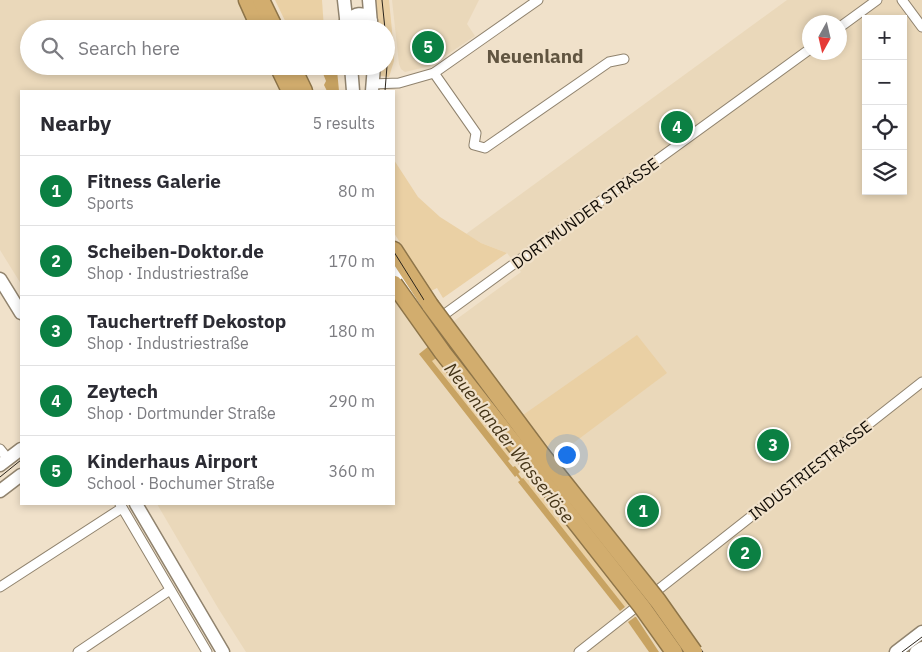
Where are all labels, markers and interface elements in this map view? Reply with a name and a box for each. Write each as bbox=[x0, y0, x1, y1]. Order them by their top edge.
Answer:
north arrow bbox=[802, 15, 847, 60]
map controls bbox=[862, 15, 907, 195]
button: + bbox=[862, 15, 907, 60]
search box bbox=[20, 20, 395, 75]
pin: 5 bbox=[412, 28, 444, 66]
icon: search bbox=[38, 34, 66, 62]
text: Search here bbox=[78, 36, 180, 60]
district label: Neuenland bbox=[486, 44, 584, 68]
button: − bbox=[862, 60, 907, 105]
button: locate bbox=[862, 105, 907, 150]
pin: 4 bbox=[661, 108, 693, 146]
text: Nearby bbox=[40, 109, 111, 137]
text: 5 results bbox=[312, 113, 375, 133]
button: layers bbox=[862, 150, 907, 195]
street label: DORTMUNDER STRASSE bbox=[508, 153, 662, 273]
text: Fitness Galerie bbox=[87, 169, 221, 193]
text: 1 bbox=[51, 181, 61, 201]
text: 80 m bbox=[338, 181, 375, 201]
text: Sports bbox=[87, 193, 134, 213]
text: Scheiben-Doktor.de bbox=[87, 239, 264, 263]
text: 2 bbox=[51, 251, 61, 271]
text: 170 m bbox=[328, 251, 375, 271]
text: Shop · Industriestraße bbox=[87, 263, 249, 283]
text: Tauchertreff Dekostop bbox=[87, 309, 286, 333]
text: 3 bbox=[51, 321, 61, 341]
text: 180 m bbox=[328, 321, 375, 341]
text: Shop · Industriestraße bbox=[87, 333, 249, 353]
water label: Neuenlander Wasserlöse bbox=[440, 358, 579, 528]
text: Zeytech bbox=[87, 379, 158, 403]
text: 4 bbox=[51, 391, 61, 411]
text: 290 m bbox=[328, 391, 375, 411]
text: Shop · Dortmunder Straße bbox=[87, 403, 276, 423]
street label: INDUSTRIESTRASSE bbox=[745, 416, 875, 524]
pin: 3 bbox=[757, 426, 789, 464]
your location bbox=[554, 442, 580, 468]
text: Kinderhaus Airport bbox=[87, 449, 258, 473]
text: 5 bbox=[51, 461, 61, 481]
text: 360 m bbox=[328, 461, 375, 481]
text: School · Bochumer Straße bbox=[87, 473, 275, 493]
pin: 1 bbox=[627, 492, 659, 530]
pin: 2 bbox=[729, 534, 761, 572]

